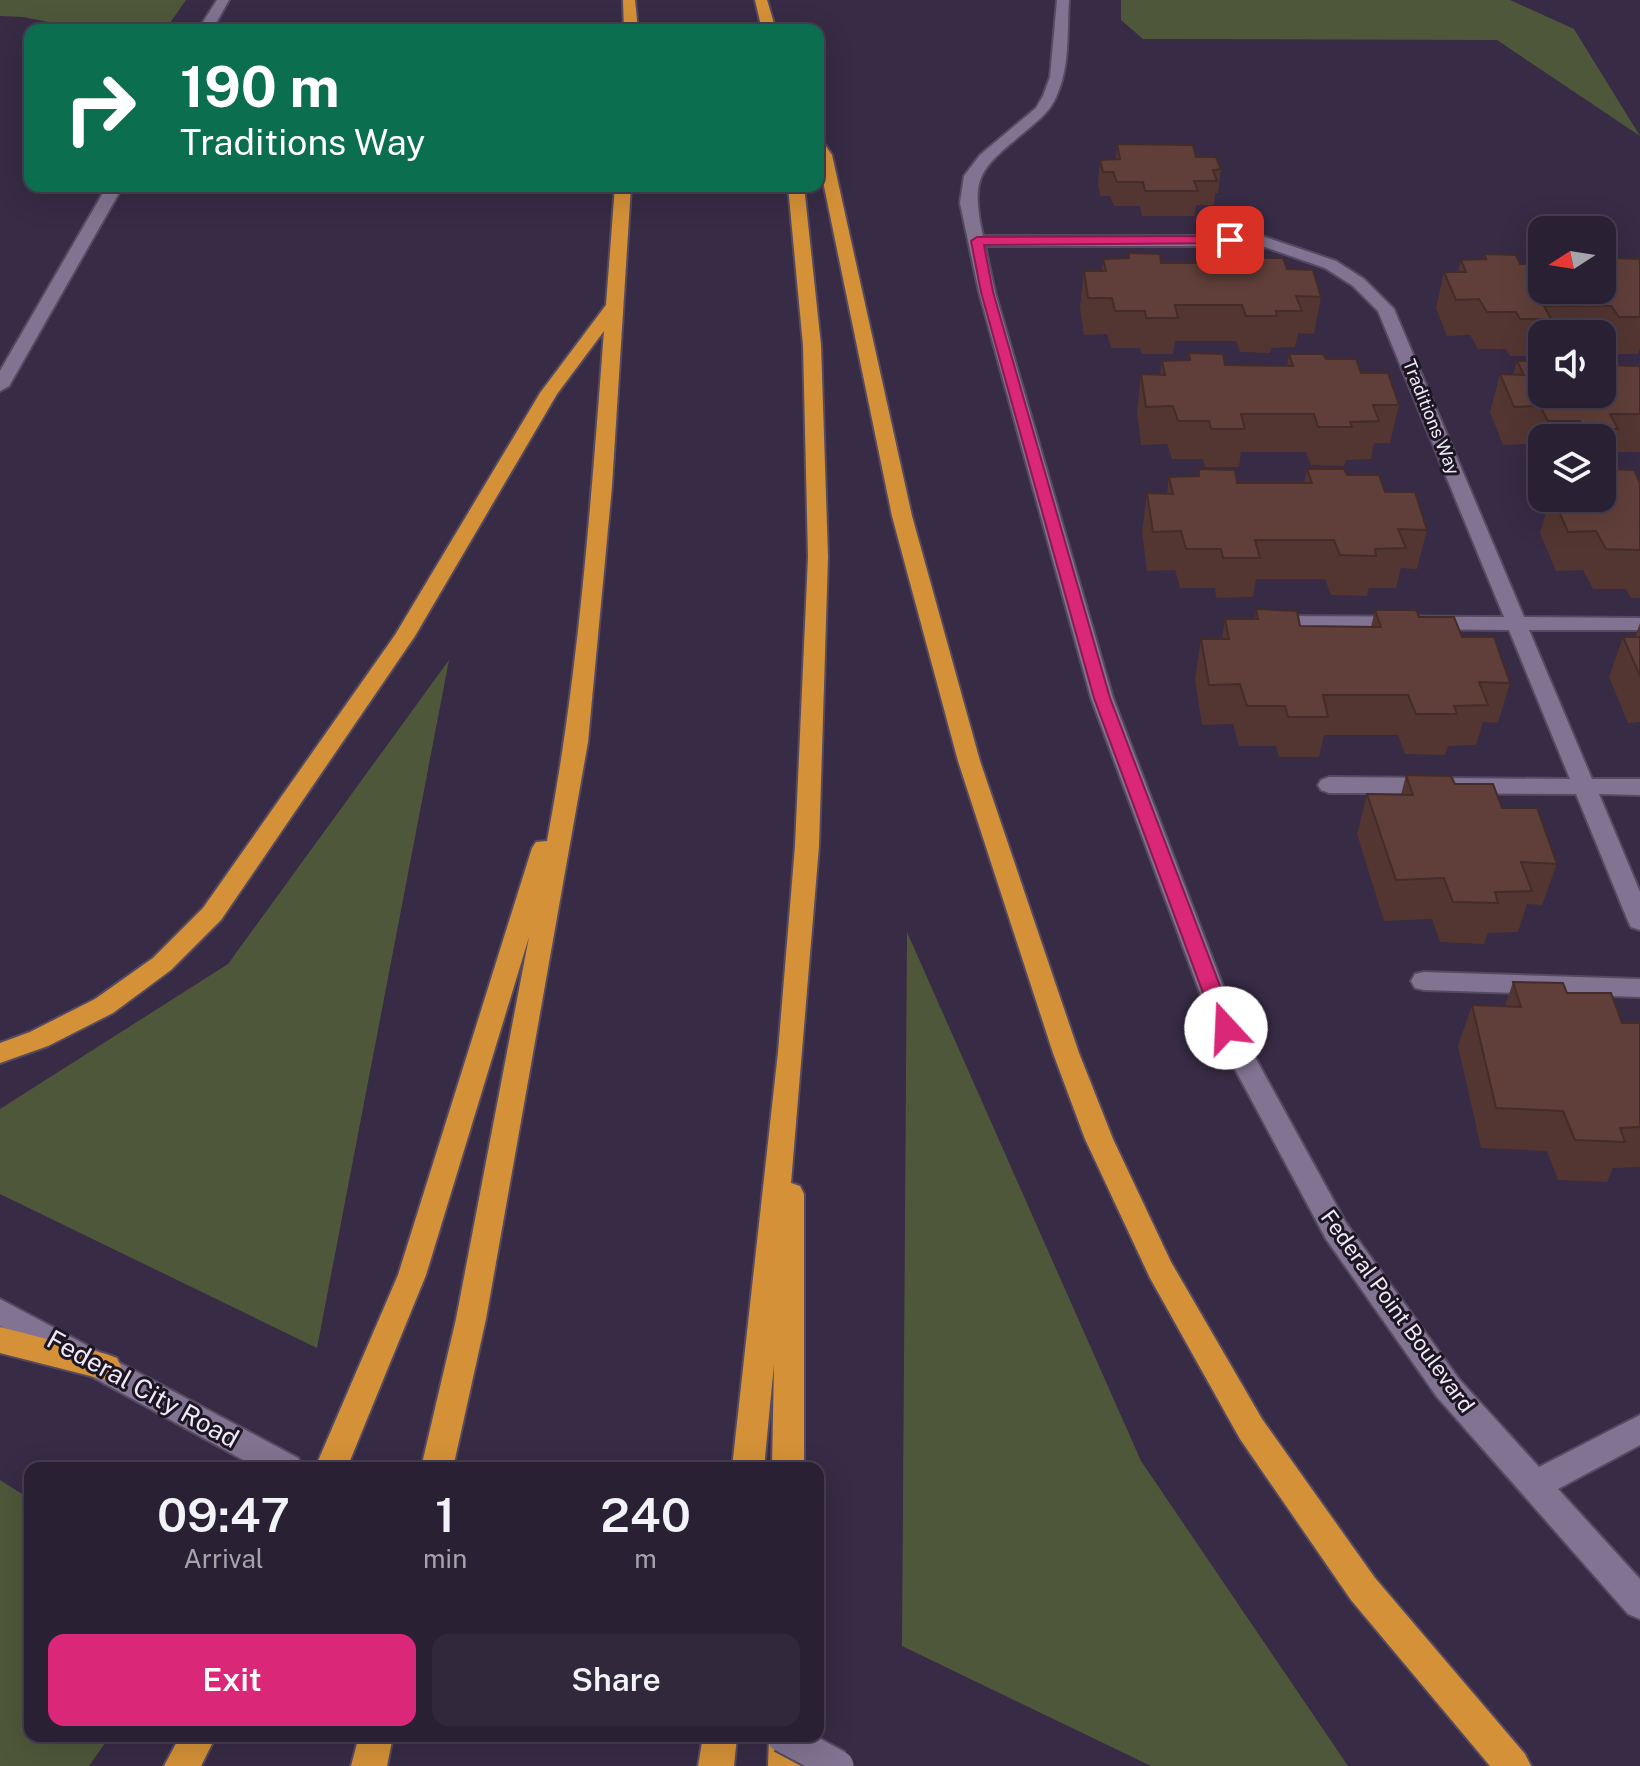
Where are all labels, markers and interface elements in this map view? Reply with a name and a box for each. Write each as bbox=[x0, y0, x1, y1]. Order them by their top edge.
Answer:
text: 190 m bbox=[180, 54, 340, 120]
icon: right bbox=[48, 56, 152, 160]
text: Traditions Way bbox=[180, 121, 425, 163]
pin bbox=[1196, 206, 1264, 274]
north arrow bbox=[1528, 216, 1616, 304]
map controls bbox=[1528, 216, 1616, 512]
icon: arrive bbox=[1208, 218, 1252, 262]
button: sound bbox=[1528, 320, 1616, 408]
street label: Traditions Way bbox=[1399, 356, 1464, 478]
button: layers bbox=[1528, 424, 1616, 512]
position arrow bbox=[1184, 986, 1268, 1070]
street label: Federal Point Boulevard bbox=[1316, 1205, 1480, 1417]
street label: Federal City Road bbox=[42, 1323, 245, 1454]
text: 09:47 bbox=[157, 1486, 290, 1543]
text: 1 bbox=[435, 1486, 455, 1543]
text: 240 bbox=[600, 1486, 691, 1543]
text: Arrival bbox=[183, 1543, 264, 1574]
text: min bbox=[423, 1543, 467, 1574]
text: m bbox=[634, 1543, 657, 1574]
button: Exit bbox=[48, 1634, 416, 1726]
button: Share bbox=[432, 1634, 800, 1726]

